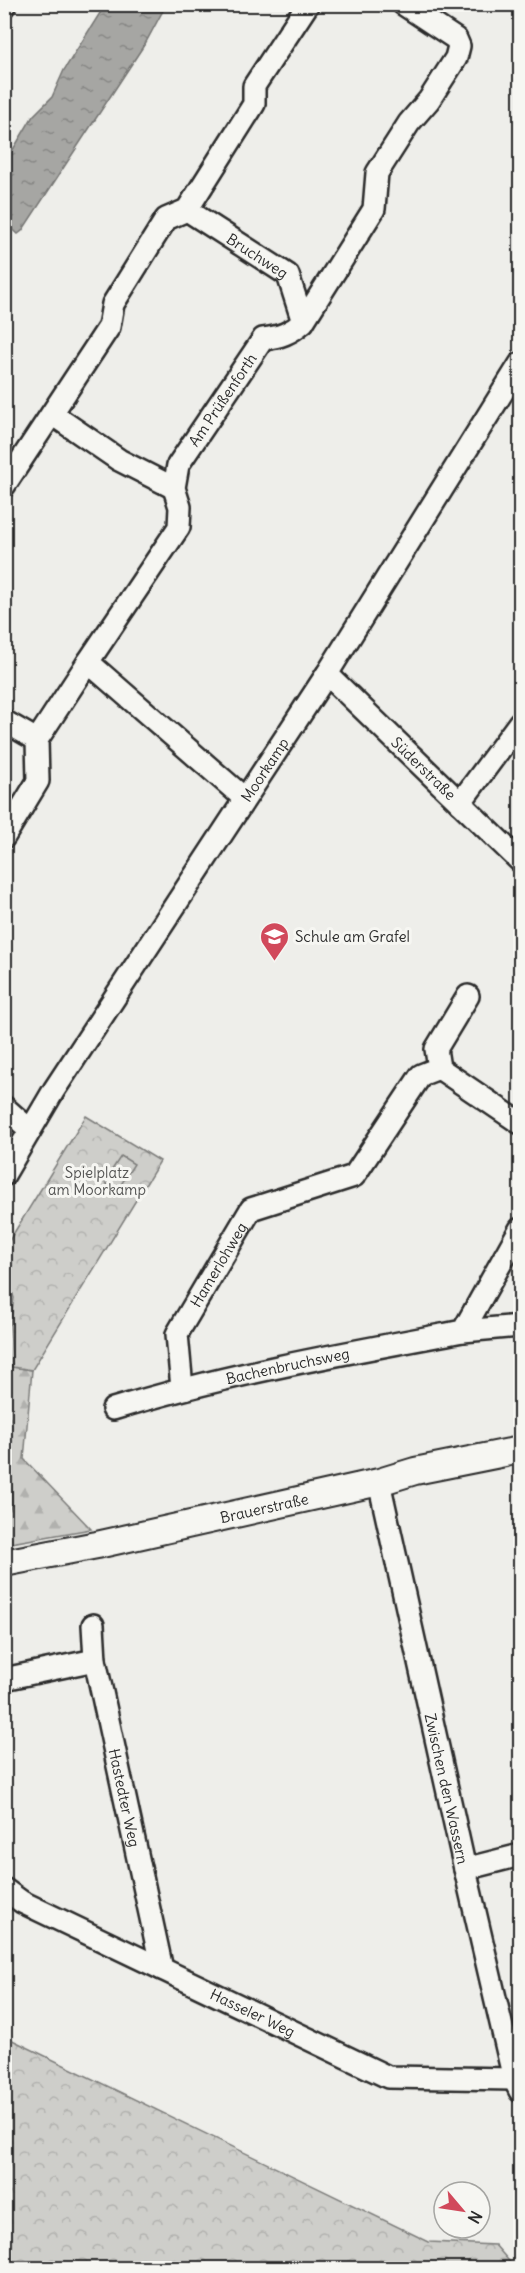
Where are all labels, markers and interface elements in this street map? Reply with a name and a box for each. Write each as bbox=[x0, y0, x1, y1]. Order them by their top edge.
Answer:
street label: Bruchweg bbox=[223, 229, 292, 282]
street label: Am Prüßenforth bbox=[184, 349, 260, 450]
street label: Süderstraße bbox=[388, 732, 460, 804]
street label: Moorkamp bbox=[236, 734, 292, 805]
school or university icon: Schule am Grafel bbox=[258, 920, 290, 962]
place label: Schule am Grafel bbox=[295, 927, 410, 946]
park label: Spielplatz am Moorkamp bbox=[48, 1163, 146, 1199]
street label: Hamerlohweg bbox=[186, 1219, 251, 1310]
street label: Bachenbruchsweg bbox=[224, 1343, 351, 1388]
street label: Brauerstraße bbox=[218, 1489, 310, 1527]
street label: Zwischen den Wassern bbox=[421, 1711, 473, 1866]
street label: Hastedter Weg bbox=[105, 1747, 145, 1849]
street label: Hasseler Weg bbox=[207, 1984, 298, 2041]
north arrow bbox=[432, 2180, 492, 2240]
text: N bbox=[464, 2208, 487, 2227]

